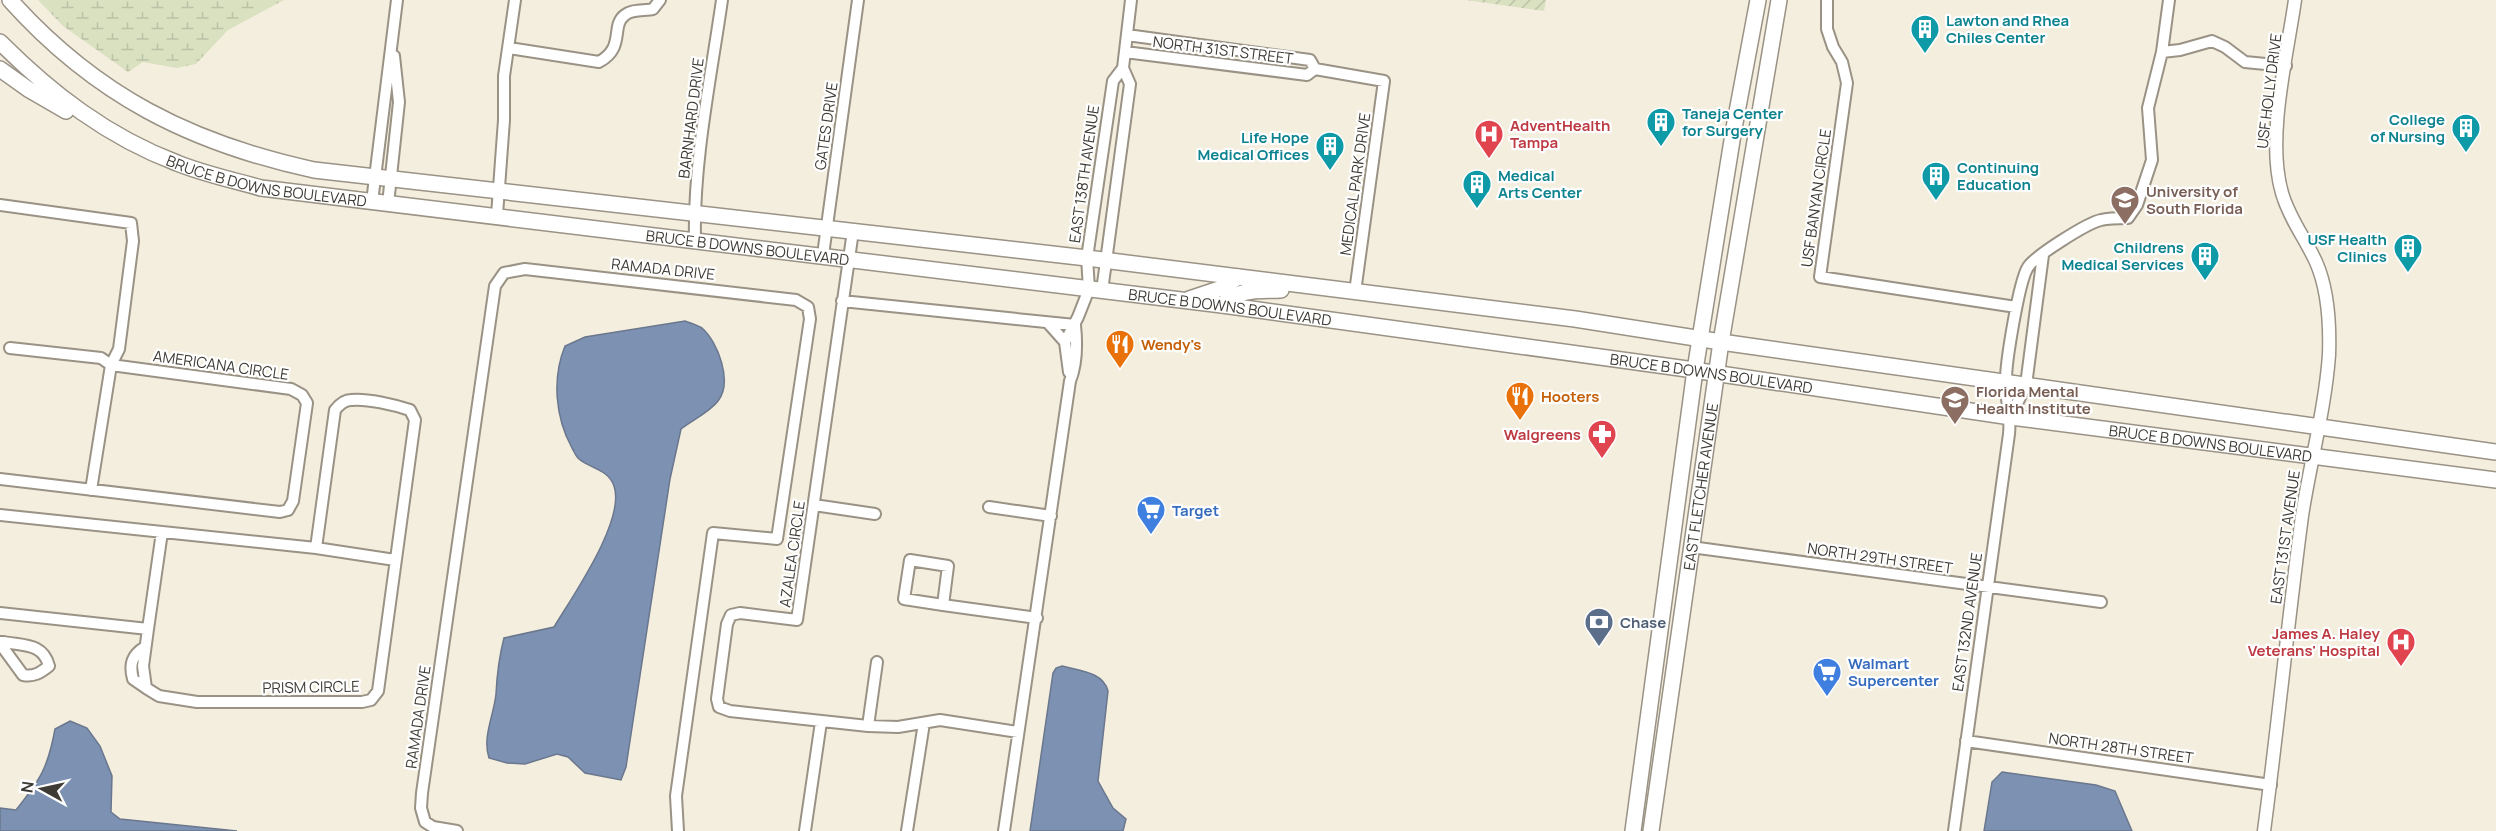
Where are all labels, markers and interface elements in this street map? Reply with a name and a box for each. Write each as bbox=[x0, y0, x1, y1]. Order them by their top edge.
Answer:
place label: Lawton and Rhea Chiles Center bbox=[1946, 10, 2069, 48]
building icon: Lawton and Rhea Chiles Center bbox=[1909, 13, 1941, 55]
street label: NORTH 31ST STREET bbox=[1152, 31, 1294, 69]
street label: USF HOLLY DRIVE bbox=[2251, 32, 2287, 150]
street label: BARNHARD DRIVE bbox=[673, 56, 709, 180]
street label: GATES DRIVE bbox=[809, 81, 843, 171]
place label: Taneja Center for Surgery bbox=[1682, 103, 1783, 141]
street label: EAST 138TH AVENUE bbox=[1064, 104, 1104, 244]
building icon: Taneja Center for Surgery bbox=[1645, 106, 1677, 148]
place label: College of Nursing bbox=[2370, 109, 2445, 147]
street label: MEDICAL PARK DRIVE bbox=[1335, 111, 1375, 257]
building icon: College of Nursing bbox=[2450, 112, 2482, 154]
place label: AdventHealth Tampa bbox=[1510, 115, 1610, 153]
hospital icon: AdventHealth Tampa bbox=[1473, 118, 1505, 160]
place label: Life Hope Medical Offices bbox=[1197, 127, 1309, 165]
street label: USF BANYAN CIRCLE bbox=[1796, 128, 1836, 268]
building icon: Life Hope Medical Offices bbox=[1314, 130, 1346, 172]
street label: BRUCE B DOWNS BOULEVARD bbox=[163, 149, 368, 211]
place label: Continuing Education bbox=[1957, 157, 2039, 195]
building icon: Continuing Education bbox=[1920, 160, 1952, 202]
place label: Medical Arts Center bbox=[1498, 165, 1582, 203]
building icon: Medical Arts Center bbox=[1461, 168, 1493, 210]
place label: University of South Florida bbox=[2146, 181, 2243, 219]
school or university icon: University of South Florida bbox=[2109, 184, 2141, 226]
street label: BRUCE B DOWNS BOULEVARD bbox=[645, 224, 851, 270]
place label: USF Health Clinics bbox=[2308, 229, 2387, 267]
building icon: USF Health Clinics bbox=[2392, 232, 2424, 274]
place label: Childrens Medical Services bbox=[2061, 237, 2184, 275]
building icon: Childrens Medical Services bbox=[2189, 240, 2221, 282]
street label: RAMADA DRIVE bbox=[610, 253, 716, 285]
street label: BRUCE B DOWNS BOULEVARD bbox=[1127, 283, 1333, 330]
restaurant icon: Wendy's bbox=[1104, 328, 1136, 370]
place label: Wendy's bbox=[1141, 334, 1201, 355]
street label: AMERICANA CIRCLE bbox=[152, 345, 290, 385]
street label: BRUCE B DOWNS BOULEVARD bbox=[1609, 348, 1814, 398]
restaurant icon: Hooters bbox=[1504, 380, 1536, 422]
place label: Florida Mental Health Institute bbox=[1976, 381, 2091, 419]
school or university icon: Florida Mental Health Institute bbox=[1939, 384, 1971, 426]
place label: Hooters bbox=[1541, 386, 1599, 407]
street label: EAST FLETCHER AVENUE bbox=[1678, 401, 1723, 572]
pharmacy icon: Walgreens bbox=[1586, 418, 1618, 460]
street label: BRUCE B DOWNS BOULEVARD bbox=[2108, 419, 2313, 467]
place label: Walgreens bbox=[1504, 424, 1581, 445]
street label: EAST 131ST AVENUE bbox=[2265, 469, 2305, 605]
supermarket icon: Target bbox=[1135, 494, 1167, 536]
street label: AZALEA CIRCLE bbox=[774, 499, 810, 609]
place label: Target bbox=[1172, 500, 1219, 521]
street label: NORTH 29TH STREET bbox=[1806, 537, 1954, 579]
street label: EAST 132ND AVENUE bbox=[1947, 551, 1987, 693]
bank icon: Chase bbox=[1583, 606, 1615, 648]
place label: Chase bbox=[1620, 612, 1666, 633]
place label: James A. Haley Veterans' Hospital bbox=[2248, 623, 2381, 661]
hospital icon: James A. Haley Veterans' Hospital bbox=[2385, 626, 2417, 668]
place label: Walmart Supercenter bbox=[1848, 653, 1939, 691]
supermarket icon: Walmart Supercenter bbox=[1811, 656, 1843, 698]
street label: RAMADA DRIVE bbox=[400, 664, 436, 770]
street label: PRISM CIRCLE bbox=[262, 676, 360, 698]
street label: NORTH 28TH STREET bbox=[2047, 727, 2195, 769]
north arrow bbox=[12, 759, 72, 819]
text: N bbox=[15, 780, 39, 794]

